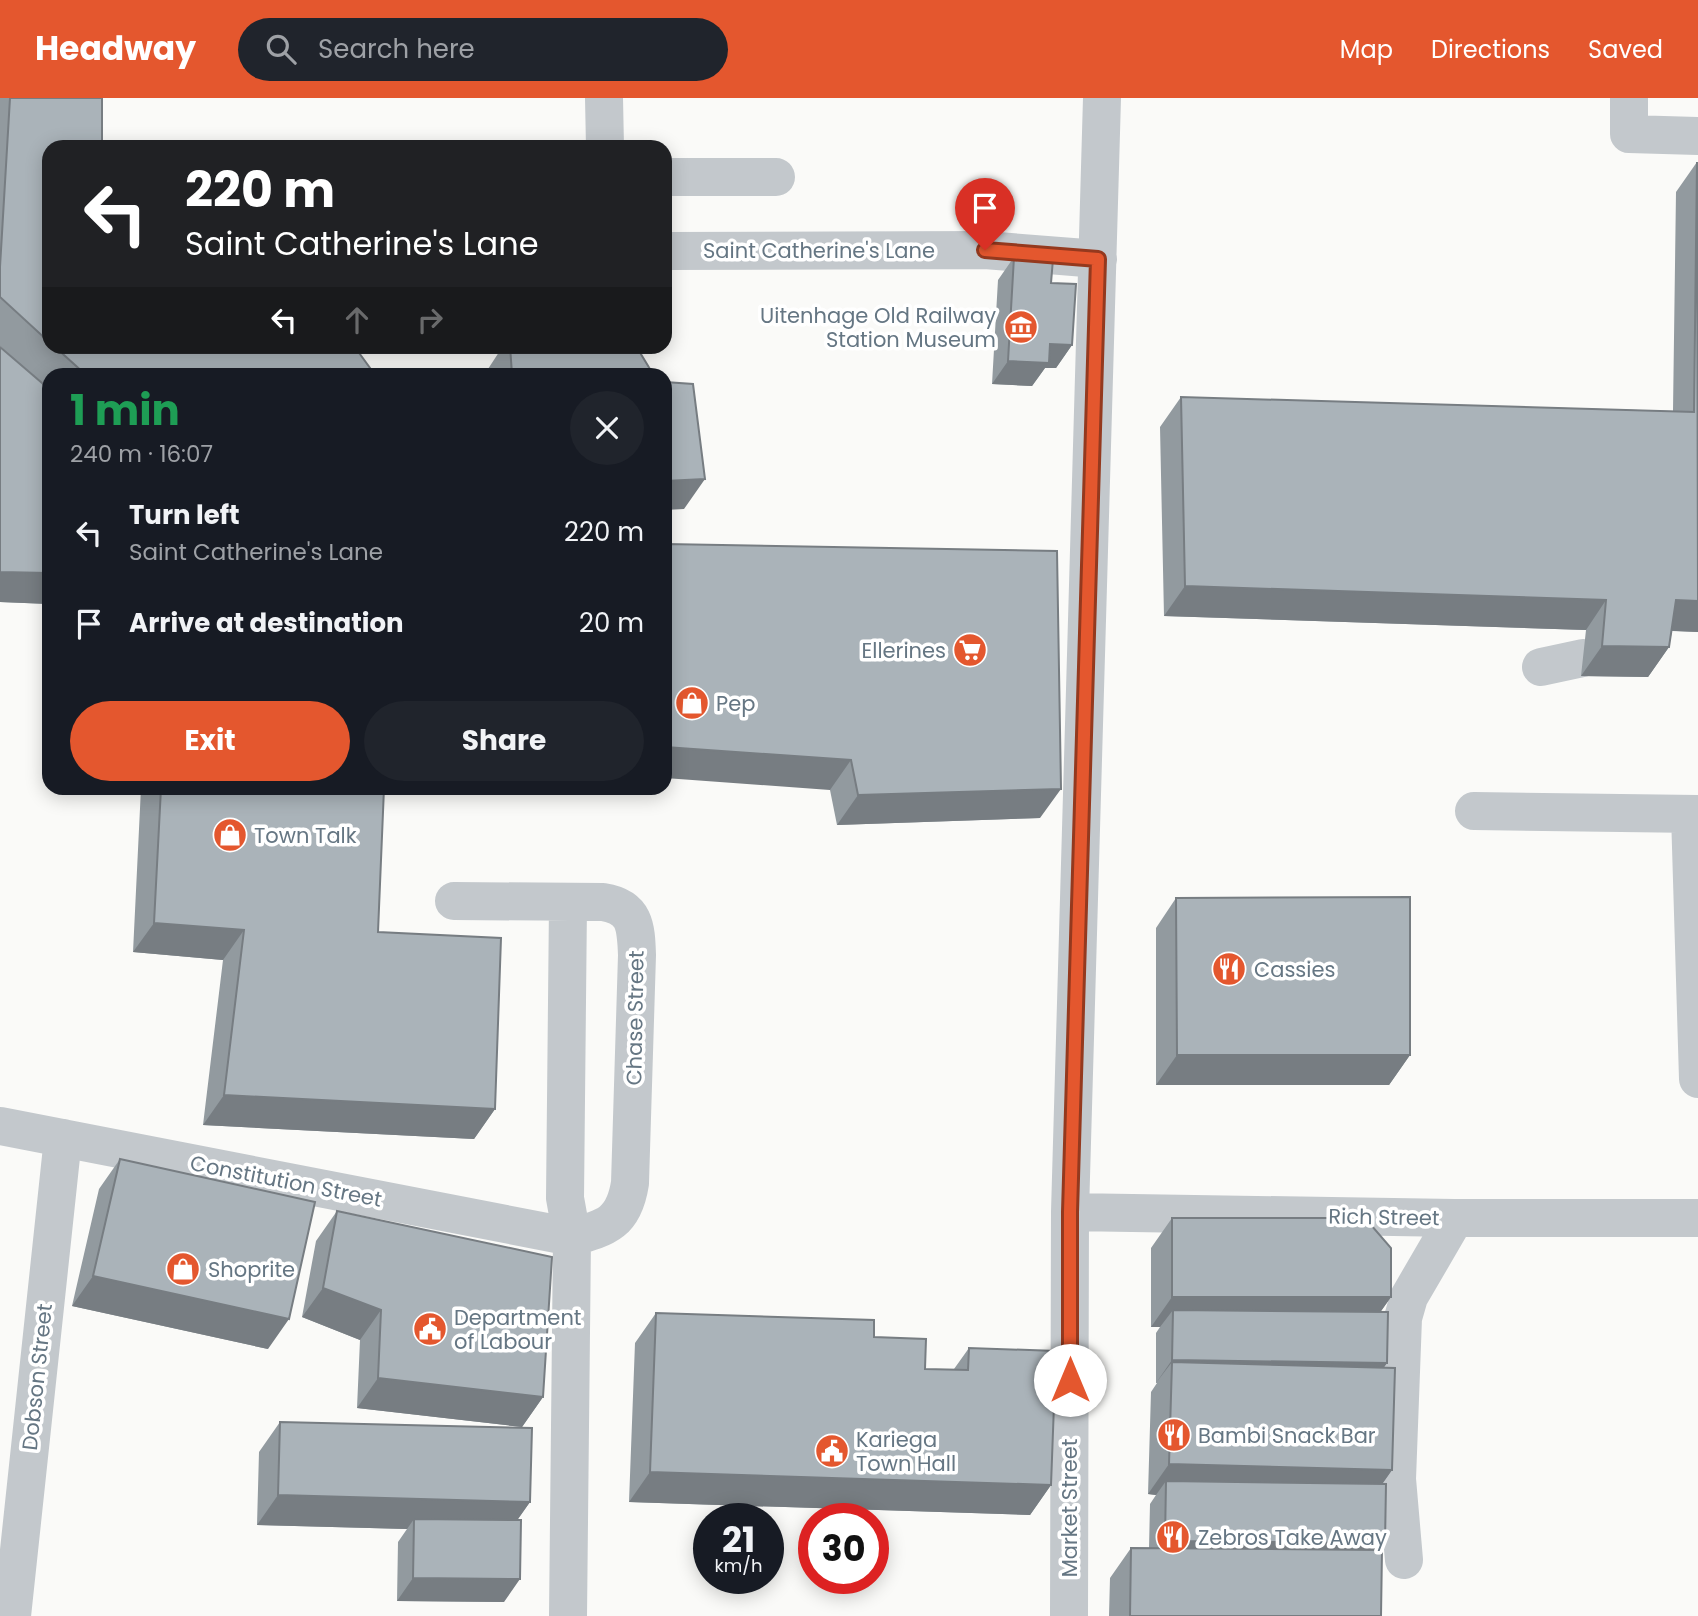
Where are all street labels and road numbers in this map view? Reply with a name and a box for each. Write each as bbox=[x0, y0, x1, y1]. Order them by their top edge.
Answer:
street label: Saint Catherine's Lane bbox=[703, 236, 935, 265]
street label: Chase Street bbox=[619, 950, 651, 1086]
street label: Constitution Street bbox=[188, 1148, 384, 1214]
street label: Rich Street bbox=[1328, 1202, 1440, 1232]
street label: Dobson Street bbox=[15, 1302, 59, 1452]
street label: Market Street bbox=[1055, 1439, 1084, 1577]

